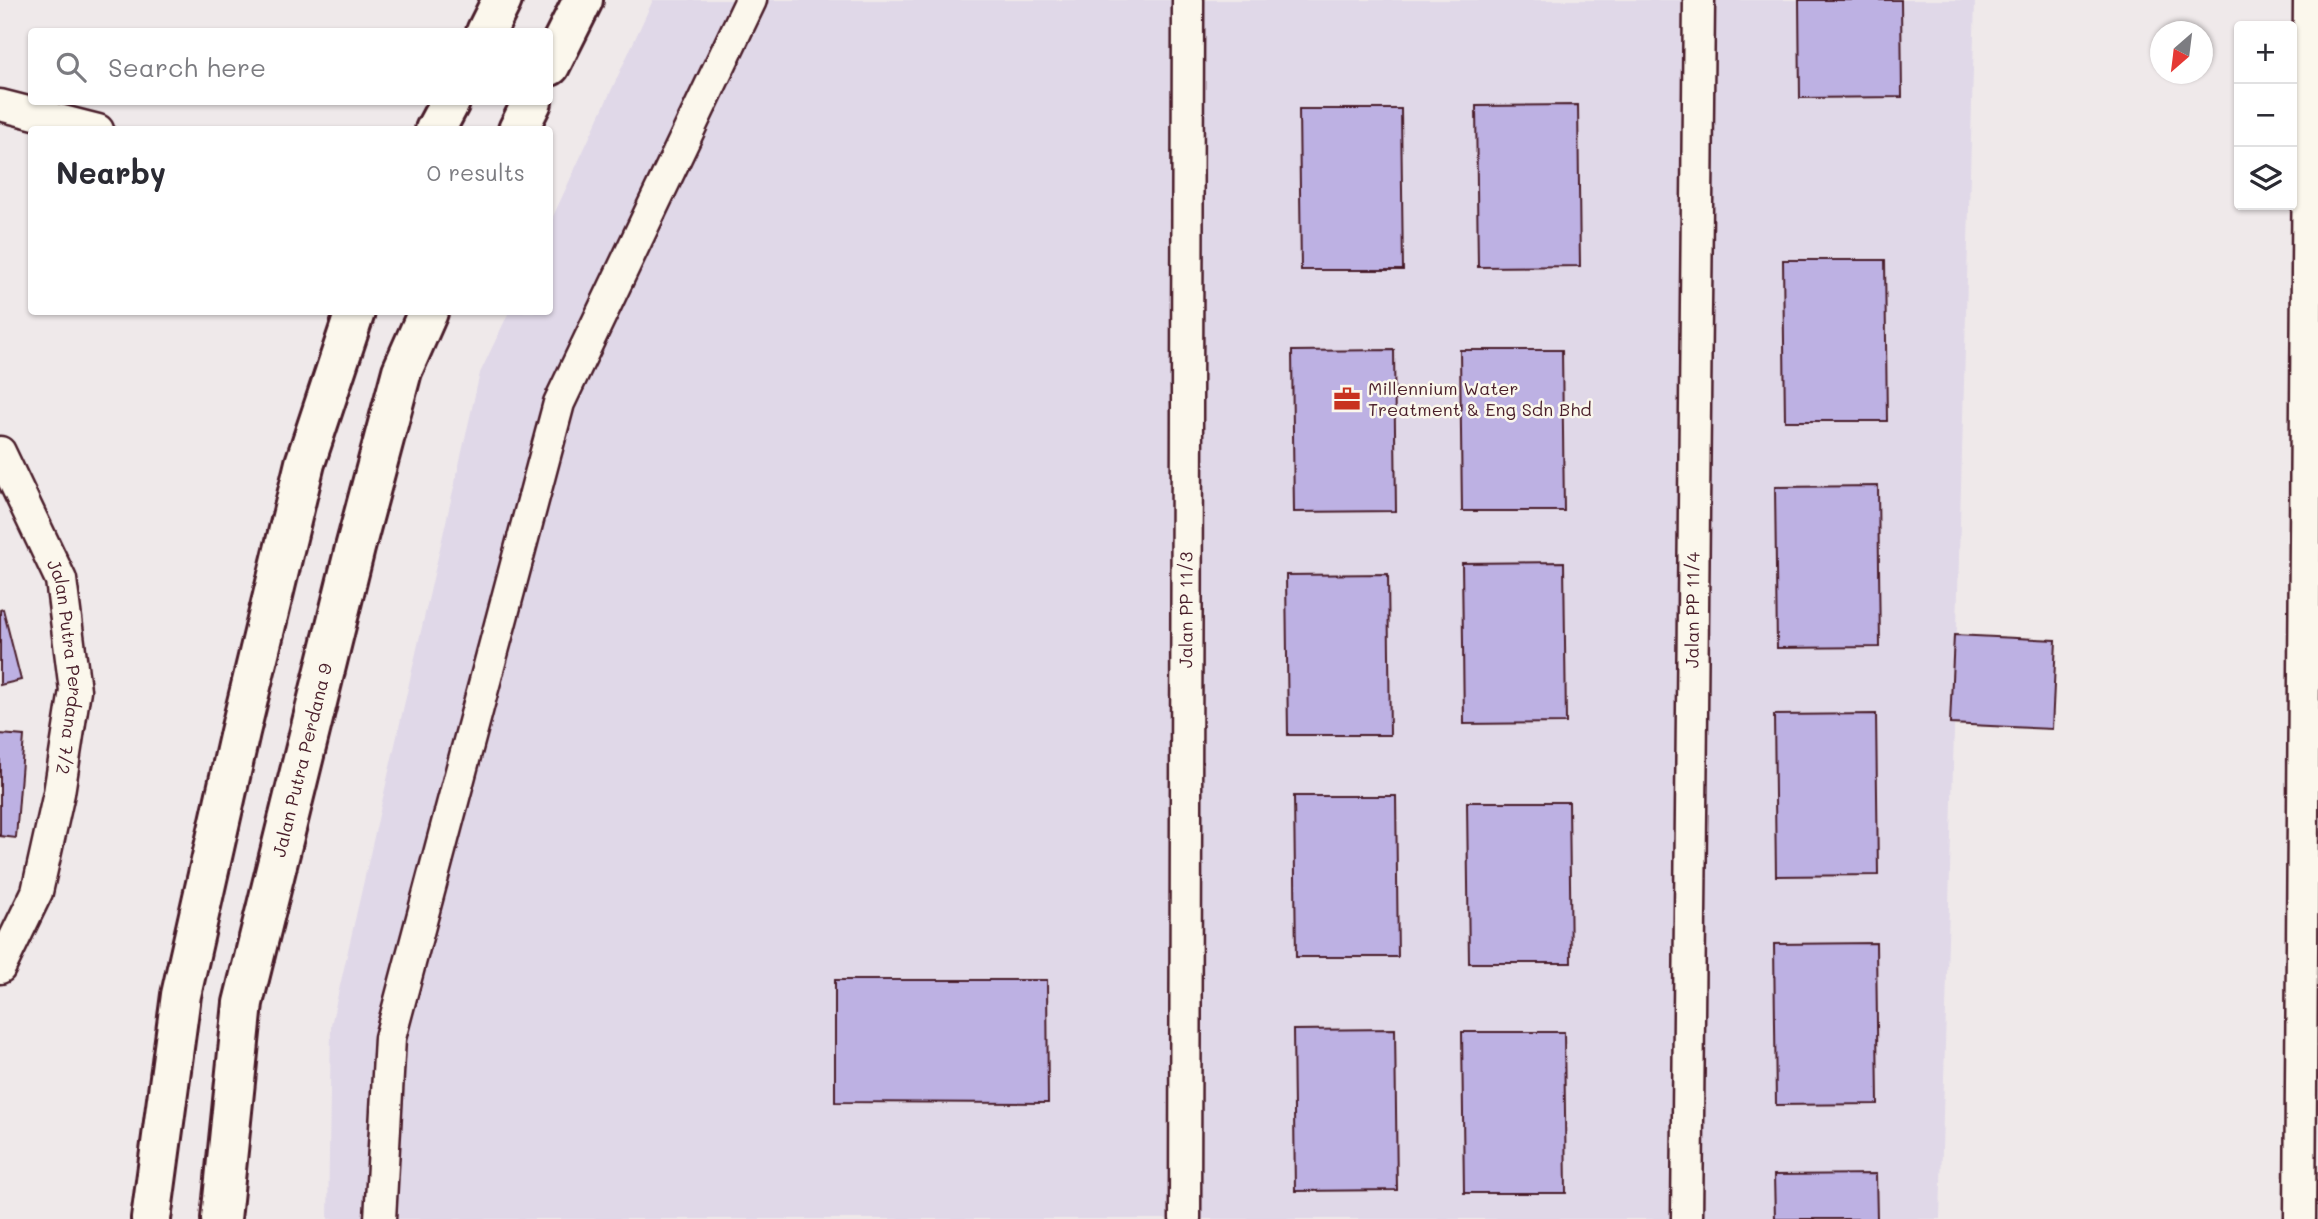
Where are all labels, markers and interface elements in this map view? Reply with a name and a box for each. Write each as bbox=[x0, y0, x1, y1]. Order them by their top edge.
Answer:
north arrow bbox=[2150, 21, 2213, 84]
map controls bbox=[2234, 21, 2297, 210]
button: + bbox=[2234, 21, 2297, 84]
search box bbox=[28, 28, 553, 105]
icon: search bbox=[52, 48, 90, 86]
text: Search here bbox=[108, 50, 266, 84]
button: − bbox=[2234, 84, 2297, 147]
button: layers bbox=[2234, 147, 2297, 210]
text: Nearby bbox=[56, 152, 166, 192]
text: 0 results bbox=[427, 157, 525, 187]
place label: Millennium Water Treatment & Eng Sdn Bhd bbox=[1368, 376, 1592, 421]
office icon: Millennium Water Treatment & Eng Sdn Bhd bbox=[1332, 384, 1362, 414]
street label: Jalan PP 11/4 bbox=[1679, 551, 1705, 668]
street label: Jalan PP 11/3 bbox=[1173, 552, 1198, 668]
street label: Jalan Putra Perdana 7/2 bbox=[42, 555, 88, 776]
street label: Jalan Putra Perdana 9 bbox=[266, 660, 337, 860]

